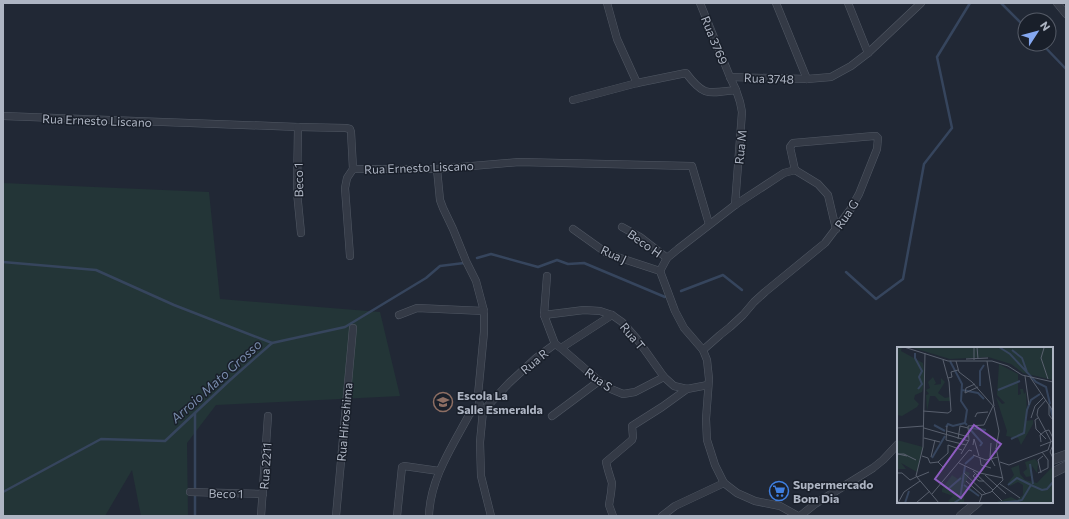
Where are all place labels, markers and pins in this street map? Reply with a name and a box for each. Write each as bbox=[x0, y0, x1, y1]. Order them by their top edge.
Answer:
place label: Escola La Salle Esmeralda bbox=[457, 388, 543, 416]
school or university icon: Escola La Salle Esmeralda bbox=[432, 391, 454, 413]
place label: Supermercado Bom Dia bbox=[793, 477, 873, 505]
supermarket icon: Supermercado Bom Dia bbox=[768, 480, 790, 502]

